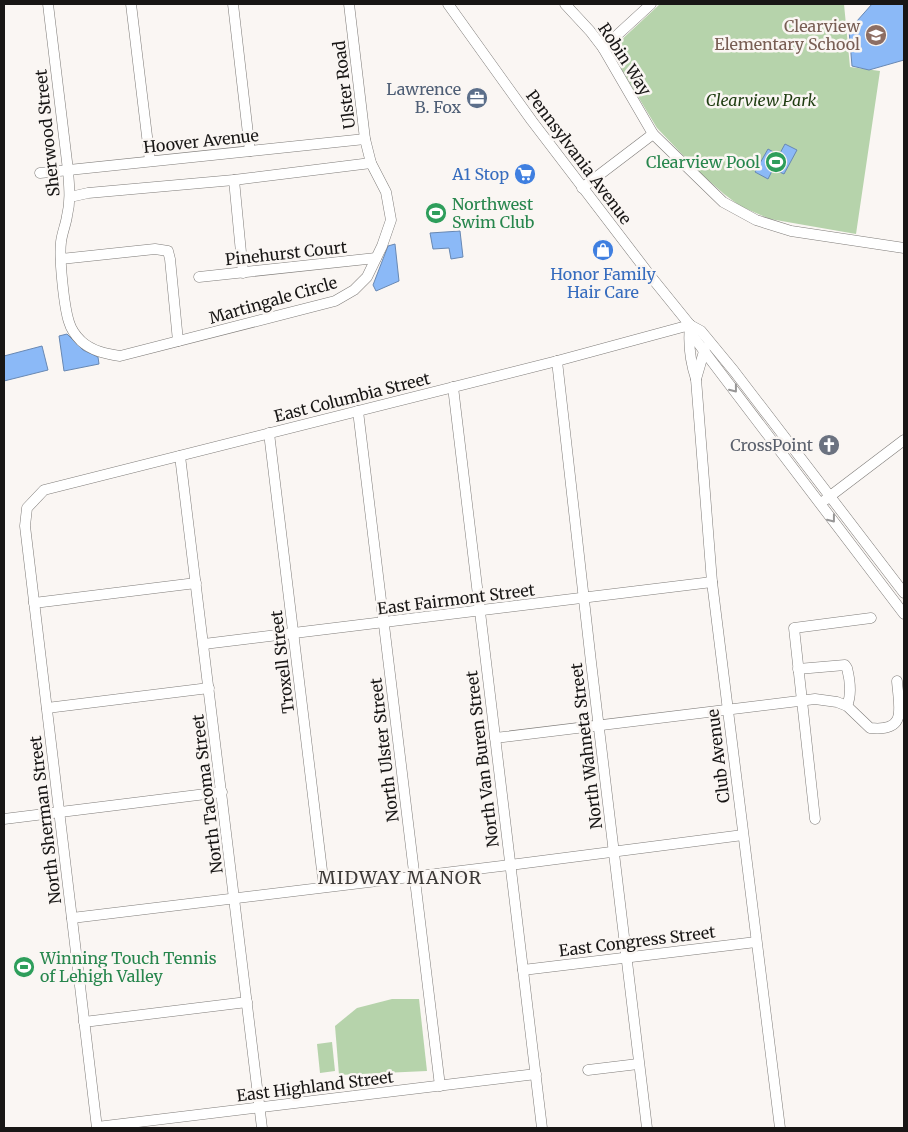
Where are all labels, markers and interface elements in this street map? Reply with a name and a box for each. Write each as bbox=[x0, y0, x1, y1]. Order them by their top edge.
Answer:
place label: Clearview Elementary School bbox=[714, 16, 860, 54]
street label: Robin Way bbox=[594, 19, 656, 100]
school or university icon: Clearview Elementary School bbox=[864, 23, 888, 47]
street label: Ulster Road bbox=[329, 39, 359, 130]
street label: Sherwood Street bbox=[30, 68, 64, 198]
place label: Lawrence B. Fox bbox=[386, 79, 461, 117]
office icon: Lawrence B. Fox bbox=[465, 86, 489, 110]
street label: Pennsylvania Avenue bbox=[522, 86, 636, 228]
park label: Clearview Park bbox=[706, 90, 816, 110]
street label: Hoover Avenue bbox=[142, 125, 260, 157]
sports icon: Clearview Pool bbox=[764, 150, 788, 174]
place label: Clearview Pool bbox=[646, 152, 760, 172]
supermarket icon: A1 Stop bbox=[513, 162, 537, 186]
place label: A1 Stop bbox=[451, 164, 509, 184]
place label: Northwest Swim Club bbox=[452, 194, 535, 232]
sports icon: Northwest Swim Club bbox=[424, 201, 448, 225]
street label: Pinehurst Court bbox=[224, 237, 349, 269]
shop icon: Honor Family Hair Care bbox=[591, 238, 615, 262]
place label: Honor Family Hair Care bbox=[550, 264, 656, 302]
street label: Martingale Circle bbox=[207, 272, 339, 328]
street label: East Columbia Street bbox=[272, 368, 433, 426]
one-way arrow bbox=[729, 383, 737, 392]
church icon: CrossPoint bbox=[817, 433, 841, 457]
place label: CrossPoint bbox=[730, 435, 814, 455]
one-way arrow bbox=[826, 513, 834, 522]
street label: East Fairmont Street bbox=[376, 579, 537, 619]
street label: Troxell Street bbox=[266, 608, 298, 715]
street label: North Wahneta Street bbox=[566, 661, 606, 830]
street label: North Van Buren Street bbox=[461, 669, 503, 849]
street label: North Ulster Street bbox=[365, 676, 403, 823]
street label: Club Avenue bbox=[702, 708, 734, 804]
street label: North Tacoma Street bbox=[187, 713, 227, 875]
street label: North Sherman Street bbox=[25, 734, 65, 905]
district label: MIDWAY MANOR bbox=[318, 866, 482, 889]
street label: East Congress Street bbox=[558, 921, 717, 961]
place label: Winning Touch Tennis of Lehigh Valley bbox=[39, 948, 217, 986]
sports icon: Winning Touch Tennis of Lehigh Valley bbox=[12, 955, 36, 979]
street label: East Highland Street bbox=[235, 1066, 396, 1106]

